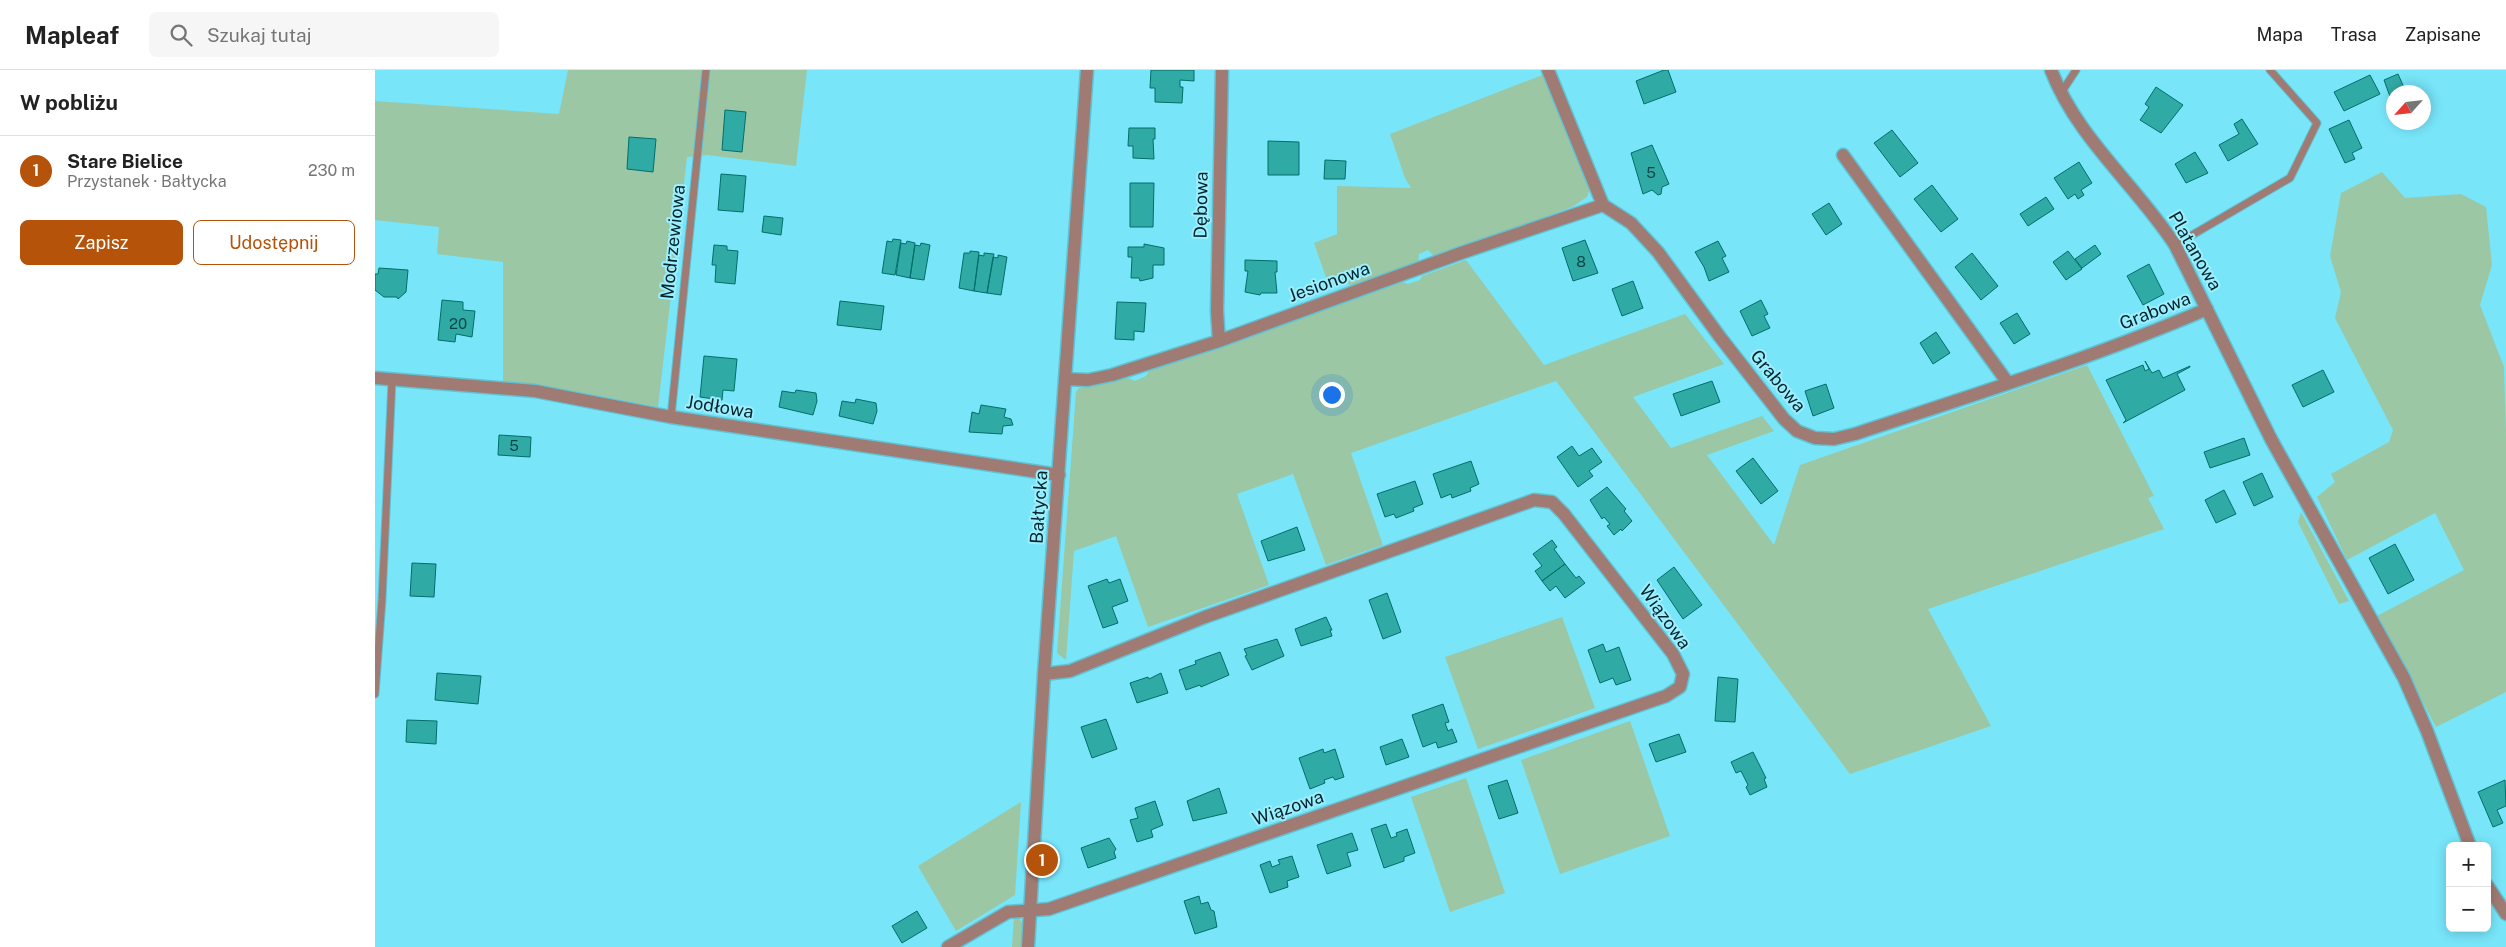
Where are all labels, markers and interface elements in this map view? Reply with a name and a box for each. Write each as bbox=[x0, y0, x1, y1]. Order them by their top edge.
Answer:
search box bbox=[149, 12, 499, 57]
text: Mapleaf bbox=[25, 21, 119, 49]
icon: search bbox=[167, 21, 195, 49]
text: Szukaj tutaj bbox=[207, 24, 312, 46]
text: Mapa bbox=[2256, 24, 2303, 45]
text: Trasa bbox=[2331, 24, 2377, 45]
text: Zapisane bbox=[2405, 24, 2481, 45]
north arrow bbox=[2386, 85, 2431, 130]
text: W pobliżu bbox=[20, 90, 118, 115]
text: Stare Bielice bbox=[67, 150, 183, 172]
text: 1 bbox=[33, 161, 39, 180]
text: 230 m bbox=[308, 161, 355, 180]
house number: 5 bbox=[1646, 164, 1656, 181]
street label: Dębowa bbox=[1189, 171, 1212, 239]
text: Przystanek · Bałtycka bbox=[67, 172, 227, 191]
street label: Modrzewiowa bbox=[656, 184, 689, 300]
street label: Platanowa bbox=[2164, 208, 2226, 294]
button: Zapisz bbox=[20, 220, 183, 265]
button: Udostępnij bbox=[193, 220, 355, 265]
house number: 8 bbox=[1576, 253, 1586, 270]
street label: Jesionowa bbox=[1285, 257, 1372, 306]
street label: Grabowa bbox=[2116, 287, 2193, 334]
house number: 20 bbox=[449, 315, 467, 332]
street label: Grabowa bbox=[1746, 345, 1810, 416]
your location bbox=[1319, 382, 1345, 408]
street label: Jodłowa bbox=[685, 391, 755, 422]
house number: 5 bbox=[509, 437, 519, 454]
street label: Bałtycka bbox=[1025, 470, 1052, 544]
street label: Wiązowa bbox=[1635, 581, 1696, 653]
street label: Wiązowa bbox=[1249, 786, 1326, 829]
pin: 1 bbox=[1026, 841, 1058, 879]
map controls bbox=[2446, 842, 2491, 932]
button: + bbox=[2446, 842, 2491, 887]
button: − bbox=[2446, 887, 2491, 932]

